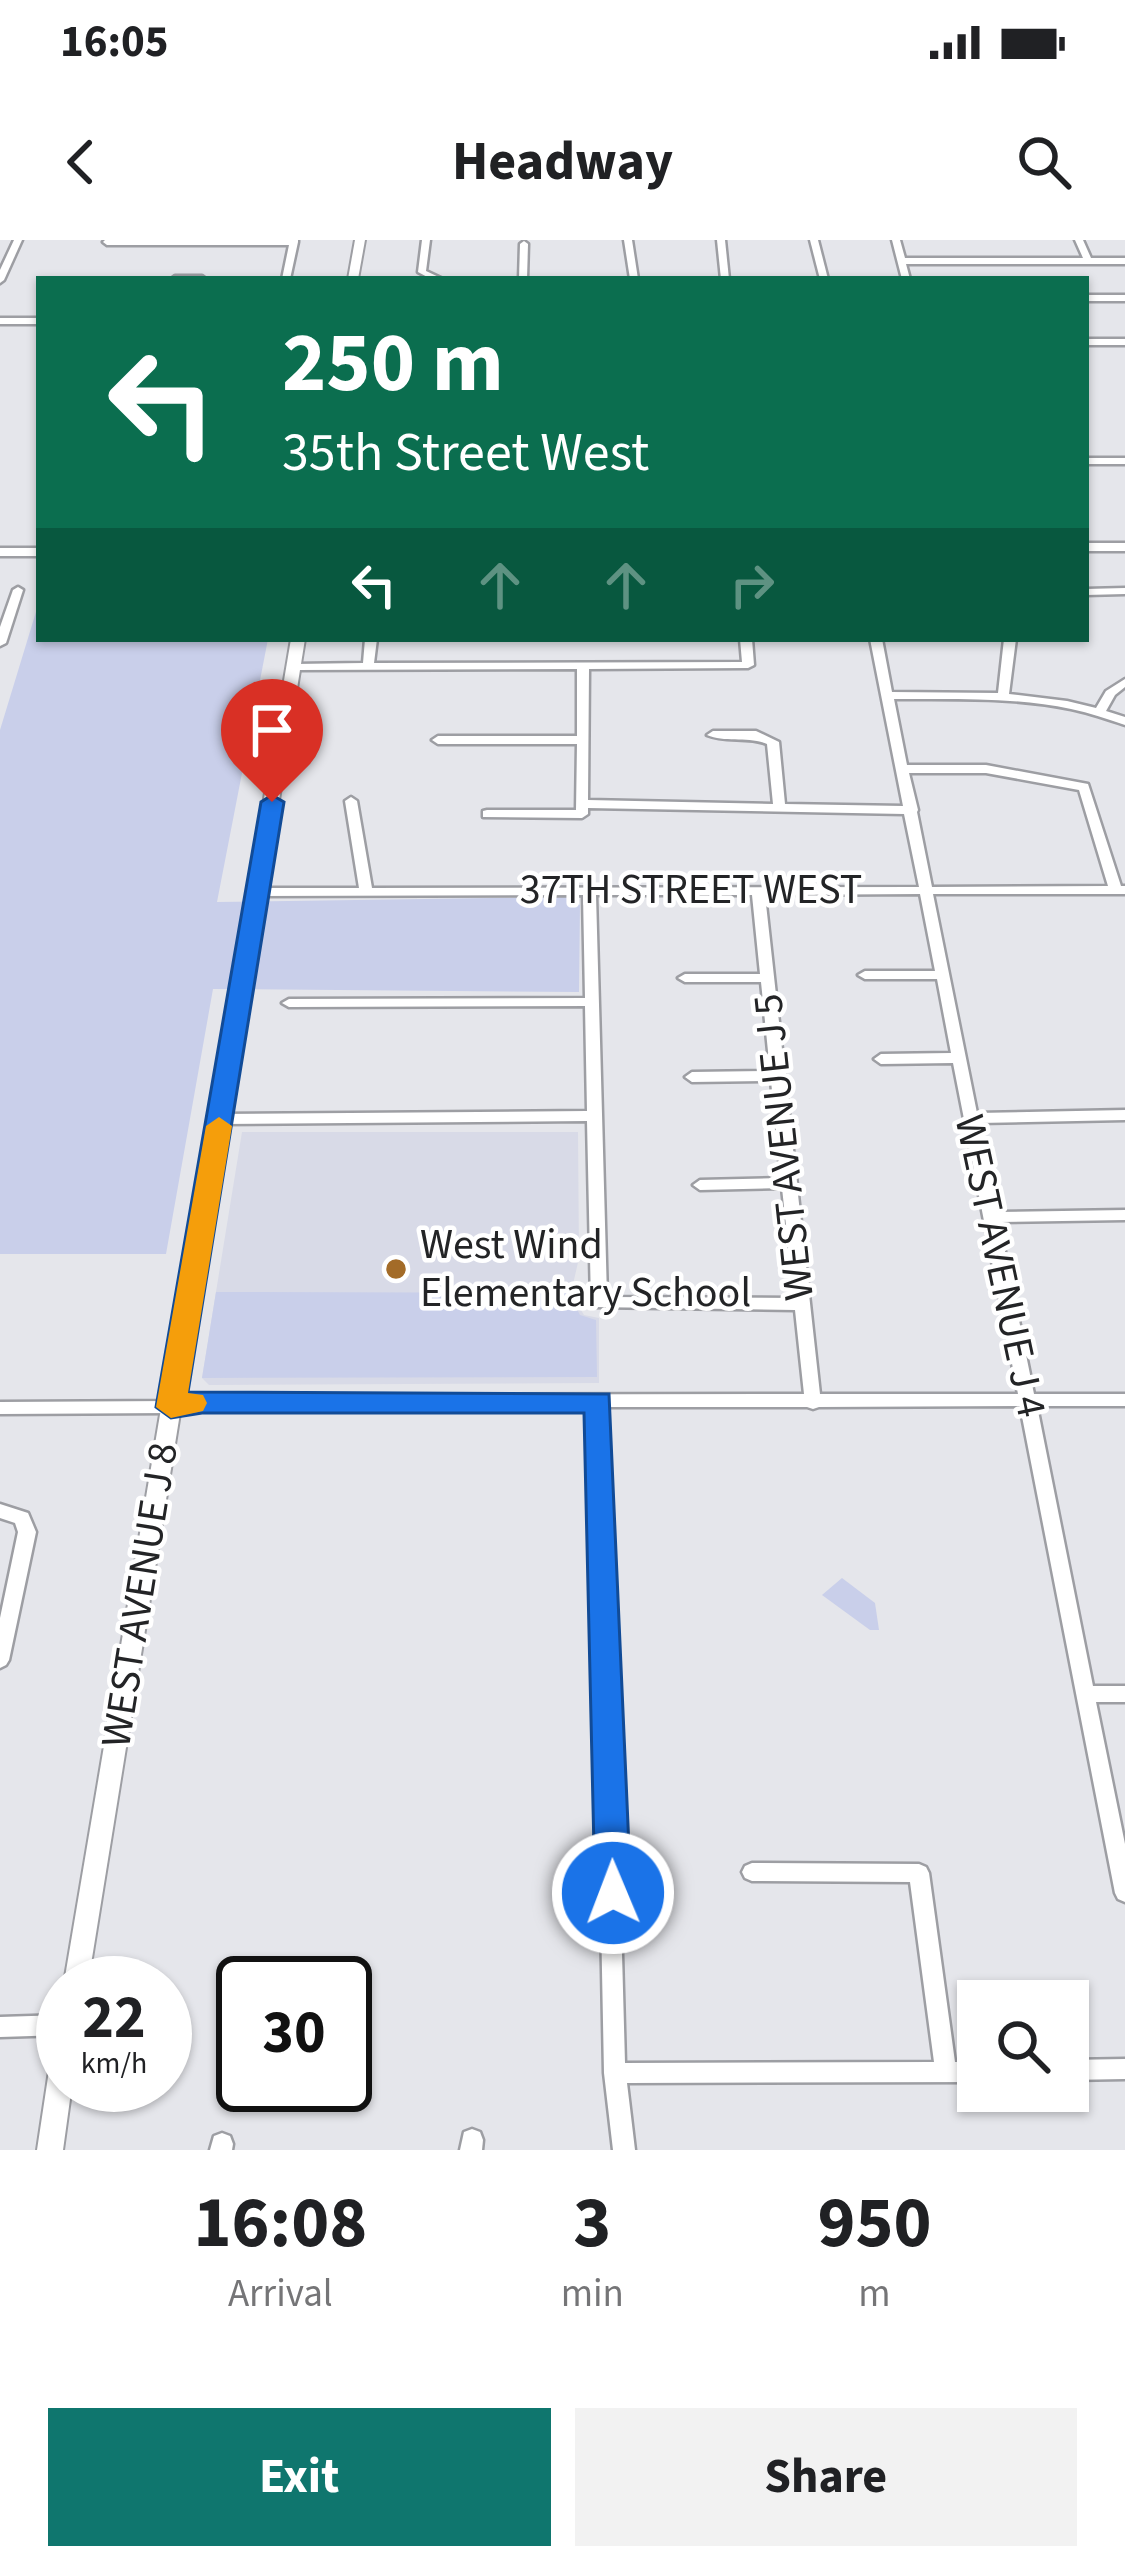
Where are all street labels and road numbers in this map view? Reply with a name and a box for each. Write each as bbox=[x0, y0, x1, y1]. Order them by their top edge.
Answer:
street label: 37TH STREET WEST bbox=[520, 860, 862, 920]
street label: WEST AVENUE J 5 bbox=[738, 991, 830, 1303]
street label: WEST AVENUE J 4 bbox=[939, 1109, 1061, 1423]
street label: WEST AVENUE J 8 bbox=[86, 1438, 194, 1752]

